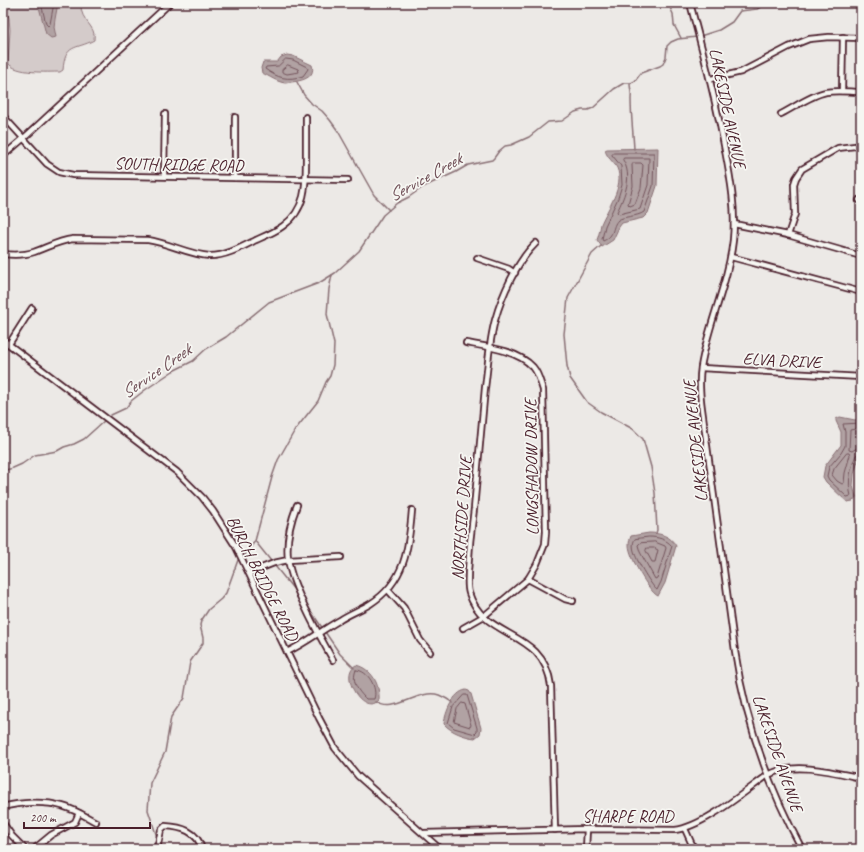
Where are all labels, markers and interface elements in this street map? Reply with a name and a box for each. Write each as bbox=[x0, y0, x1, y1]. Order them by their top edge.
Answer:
street label: LAKESIDE AVENUE bbox=[705, 46, 751, 173]
water label: Service Creek bbox=[385, 146, 468, 206]
street label: SOUTH RIDGE ROAD bbox=[114, 153, 245, 176]
water label: Service Creek bbox=[117, 337, 198, 403]
street label: ELVA DRIVE bbox=[742, 348, 824, 373]
street label: LAKESIDE AVENUE bbox=[678, 376, 712, 503]
street label: LONGSHADOW DRIVE bbox=[520, 396, 543, 535]
street label: NORTHSIDE DRIVE bbox=[447, 453, 476, 581]
street label: BURCH BRIDGE ROAD bbox=[222, 512, 304, 646]
street label: LAKESIDE AVENUE bbox=[748, 692, 808, 817]
scale bar bbox=[24, 804, 150, 830]
street label: SHARPE ROAD bbox=[583, 806, 676, 827]
text: 200 m bbox=[30, 810, 57, 826]

